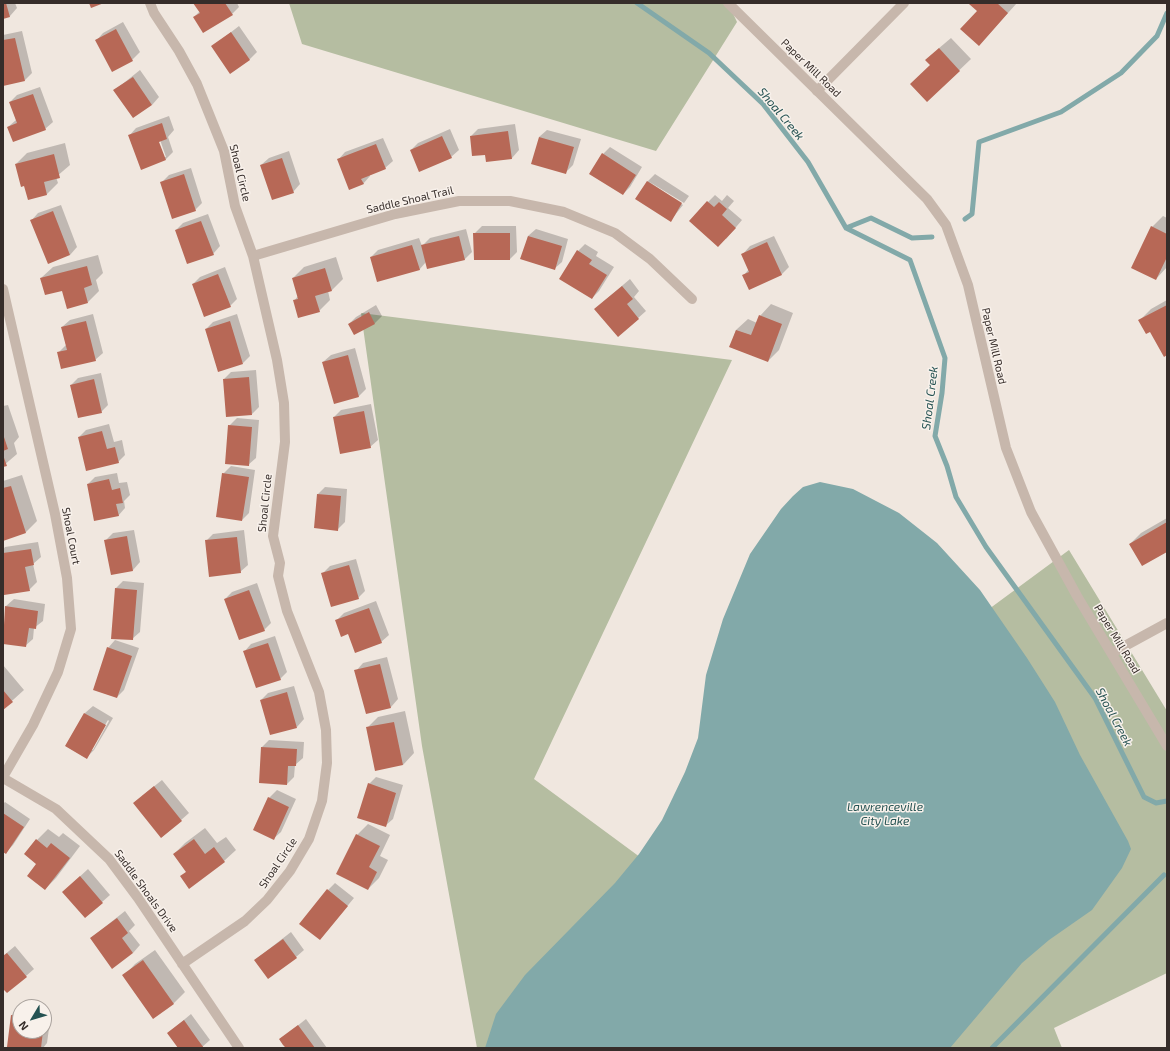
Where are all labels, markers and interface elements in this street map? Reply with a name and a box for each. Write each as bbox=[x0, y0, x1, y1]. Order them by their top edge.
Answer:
street label: Paper Mill Road bbox=[778, 36, 844, 100]
water label: Shoal Creek bbox=[755, 85, 807, 143]
street label: Shoal Circle bbox=[227, 143, 253, 203]
street label: Saddle Shoal Trail bbox=[365, 184, 455, 216]
street label: Paper Mill Road bbox=[979, 306, 1009, 386]
water label: Shoal Creek bbox=[919, 365, 941, 431]
street label: Shoal Circle bbox=[255, 473, 275, 533]
street label: Shoal Court bbox=[59, 506, 83, 566]
street label: Paper Mill Road bbox=[1091, 602, 1143, 676]
water label: Shoal Creek bbox=[1093, 685, 1135, 749]
water label: Lawrenceville City Lake bbox=[847, 800, 923, 828]
street label: Shoal Circle bbox=[256, 835, 300, 891]
street label: Saddle Shoals Drive bbox=[112, 847, 180, 935]
north arrow bbox=[12, 999, 52, 1039]
text: N bbox=[15, 1019, 31, 1033]

